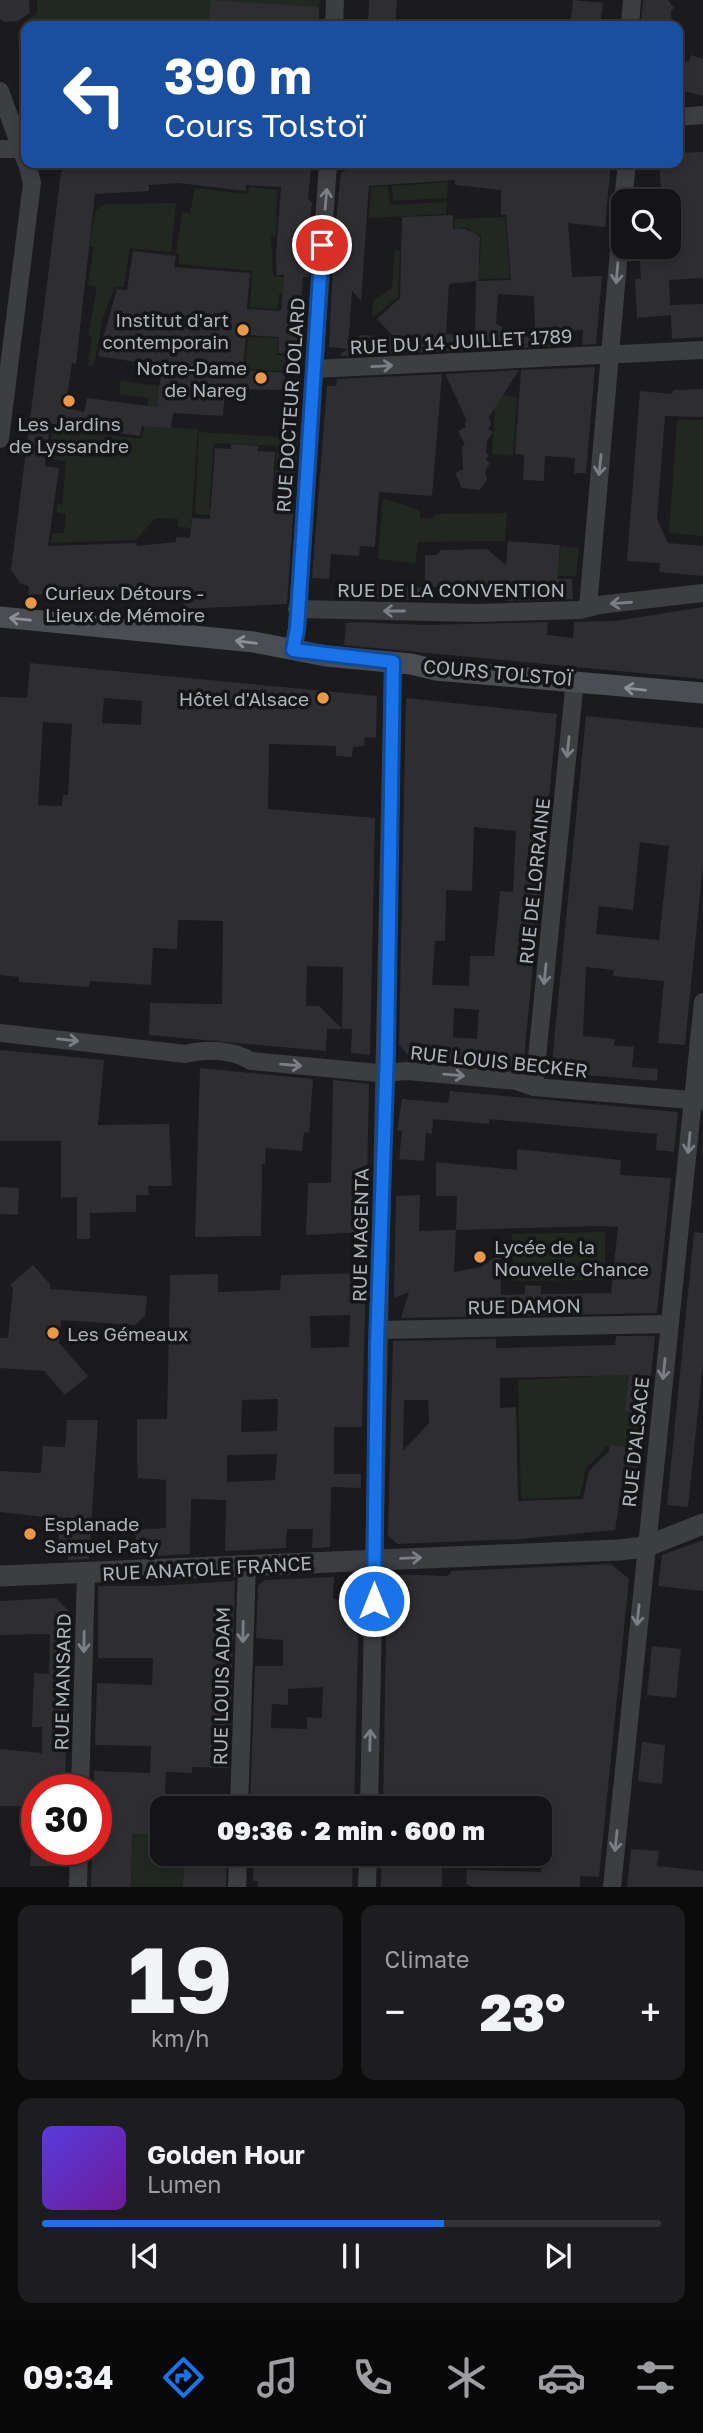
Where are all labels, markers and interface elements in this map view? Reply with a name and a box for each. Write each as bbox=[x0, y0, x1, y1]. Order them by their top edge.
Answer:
text: 390 m bbox=[164, 46, 312, 105]
icon: left bbox=[49, 49, 140, 140]
text: Cours Tolstoï bbox=[164, 106, 366, 144]
one-way arrow bbox=[320, 188, 333, 210]
map controls bbox=[611, 189, 681, 259]
button: search bbox=[611, 189, 681, 259]
pin bbox=[292, 215, 352, 275]
icon: arrive bbox=[303, 226, 341, 264]
one-way arrow bbox=[610, 262, 623, 284]
street label: RUE DOCTEUR DOLARD bbox=[271, 297, 309, 513]
place label: Institut d'art contemporain bbox=[102, 308, 229, 353]
marker: Institut d'art contemporain bbox=[235, 322, 251, 338]
street label: RUE DU 14 JUILLET 1789 bbox=[349, 324, 573, 358]
place label: Notre-Dame de Nareg bbox=[136, 356, 247, 401]
one-way arrow bbox=[370, 359, 393, 372]
marker: Notre-Dame de Nareg bbox=[253, 370, 269, 386]
marker: Les Jardins de Lyssandre bbox=[61, 393, 77, 409]
place label: Les Jardins de Lyssandre bbox=[9, 412, 129, 457]
one-way arrow bbox=[593, 453, 606, 476]
street label: RUE DE LA CONVENTION bbox=[337, 578, 565, 601]
place label: Curieux Détours - Lieux de Mémoire bbox=[45, 581, 205, 626]
marker: Curieux Détours - Lieux de Mémoire bbox=[23, 595, 39, 611]
one-way arrow bbox=[609, 597, 632, 610]
one-way arrow bbox=[383, 604, 406, 618]
one-way arrow bbox=[9, 613, 31, 626]
one-way arrow bbox=[235, 635, 258, 648]
street label: COURS TOLSTOÏ bbox=[422, 654, 575, 690]
one-way arrow bbox=[624, 682, 647, 695]
place label: Hôtel d'Alsace bbox=[179, 687, 309, 710]
marker: Hôtel d'Alsace bbox=[315, 690, 331, 706]
one-way arrow bbox=[561, 736, 574, 758]
street label: RUE DE LORRAINE bbox=[514, 797, 554, 965]
one-way arrow bbox=[539, 962, 552, 985]
one-way arrow bbox=[56, 1033, 79, 1046]
street label: RUE LOUIS BECKER bbox=[409, 1040, 589, 1082]
one-way arrow bbox=[279, 1059, 302, 1072]
one-way arrow bbox=[442, 1069, 464, 1082]
one-way arrow bbox=[682, 1131, 695, 1154]
street label: RUE MAGENTA bbox=[347, 1168, 373, 1302]
place label: Lycée de la Nouvelle Chance bbox=[494, 1235, 649, 1280]
marker: Lycée de la Nouvelle Chance bbox=[472, 1249, 488, 1265]
street label: RUE DAMON bbox=[467, 1294, 581, 1318]
place label: Les Gémeaux bbox=[67, 1322, 188, 1345]
marker: Les Gémeaux bbox=[45, 1325, 61, 1341]
one-way arrow bbox=[658, 1357, 671, 1380]
street label: RUE D'ALSACE bbox=[617, 1376, 653, 1508]
place label: Esplanade Samuel Paty bbox=[44, 1512, 159, 1557]
marker: Esplanade Samuel Paty bbox=[22, 1526, 38, 1542]
street label: RUE ANATOLE FRANCE bbox=[102, 1551, 312, 1585]
one-way arrow bbox=[399, 1552, 422, 1565]
position arrow bbox=[337, 1564, 411, 1638]
one-way arrow bbox=[632, 1603, 645, 1625]
street label: RUE LOUIS ADAM bbox=[208, 1607, 234, 1765]
street label: RUE MANSARD bbox=[49, 1613, 75, 1751]
one-way arrow bbox=[236, 1621, 250, 1644]
one-way arrow bbox=[77, 1631, 91, 1654]
one-way arrow bbox=[364, 1728, 377, 1751]
speed limit sign: 30 bbox=[21, 1774, 112, 1865]
text: 09:36 · 2 min · 600 m bbox=[217, 1815, 485, 1846]
one-way arrow bbox=[610, 1829, 623, 1852]
text: 19 bbox=[128, 1924, 233, 2033]
text: Climate bbox=[385, 1945, 469, 1973]
text: 23° bbox=[480, 1980, 565, 2042]
text: − bbox=[385, 1989, 405, 2034]
text: + bbox=[640, 1989, 661, 2034]
text: km/h bbox=[151, 2024, 210, 2052]
text: Golden Hour bbox=[147, 2139, 305, 2170]
text: Lumen bbox=[147, 2170, 221, 2198]
icon: previous bbox=[126, 2237, 164, 2275]
icon: pause bbox=[332, 2237, 370, 2275]
icon: next bbox=[539, 2237, 577, 2275]
icon: directions bbox=[159, 2353, 208, 2402]
icon: music bbox=[253, 2353, 302, 2402]
icon: phone bbox=[348, 2353, 397, 2402]
icon: climate bbox=[442, 2353, 491, 2402]
icon: car bbox=[537, 2353, 586, 2402]
icon: filters bbox=[631, 2353, 680, 2402]
text: 09:34 bbox=[23, 2358, 114, 2396]

